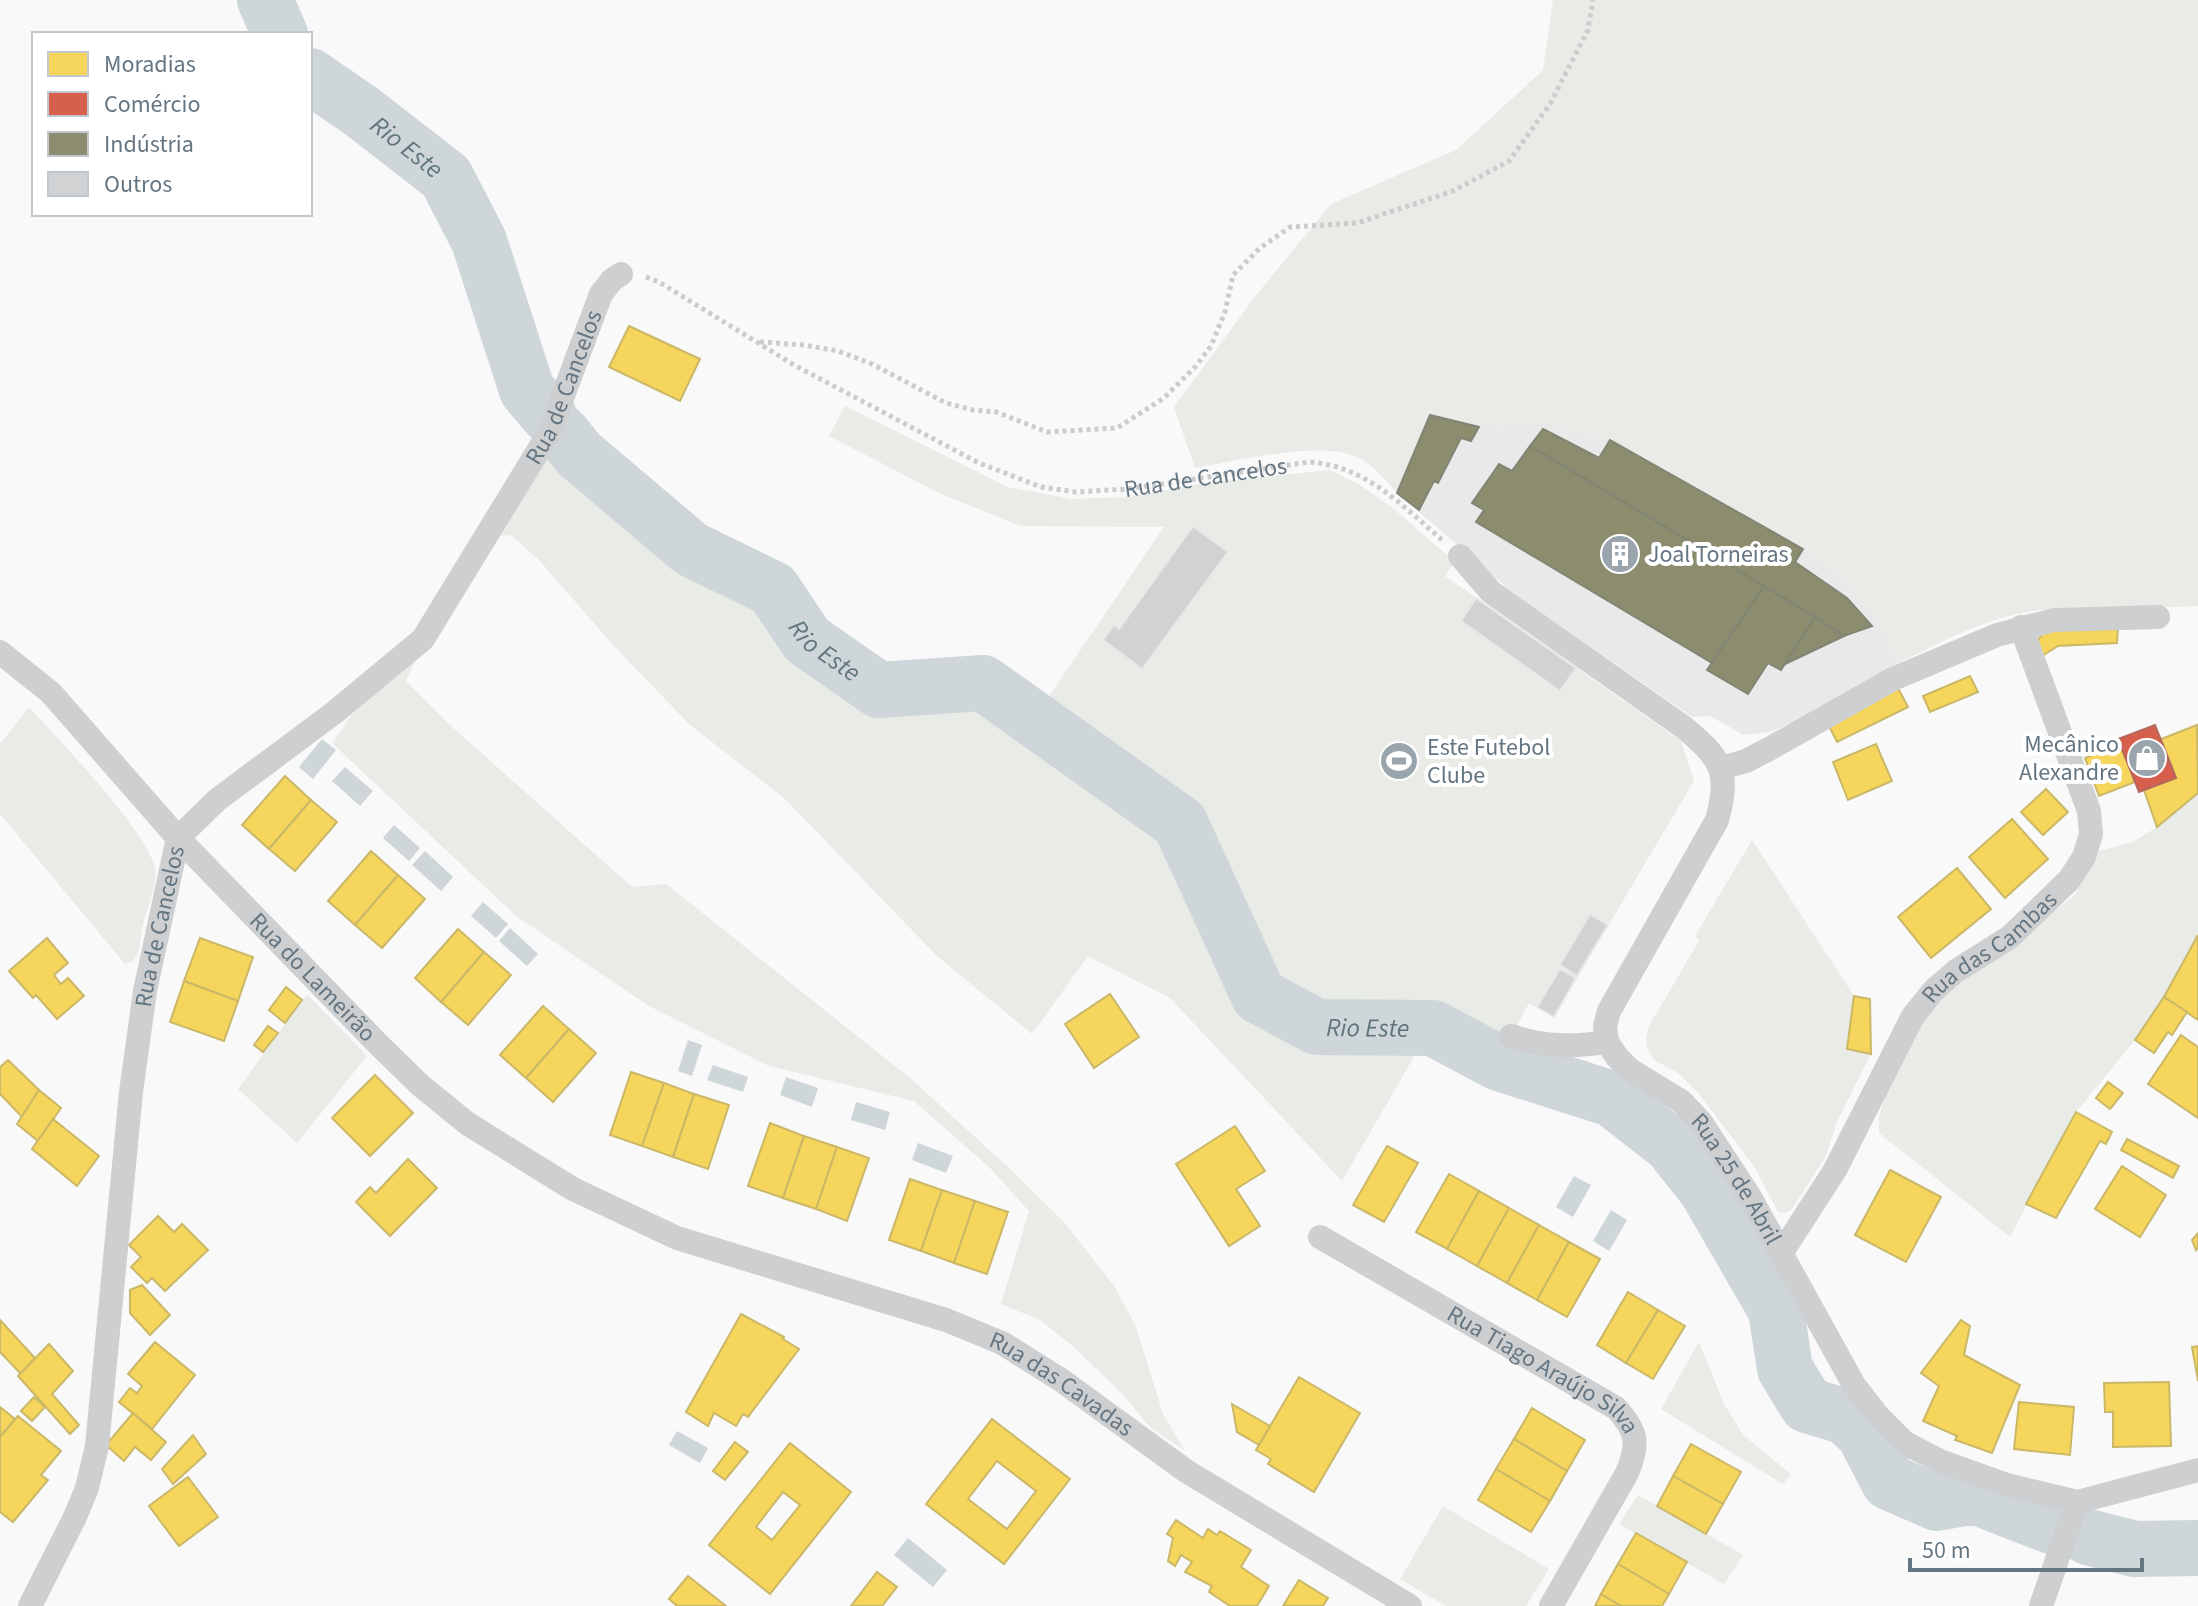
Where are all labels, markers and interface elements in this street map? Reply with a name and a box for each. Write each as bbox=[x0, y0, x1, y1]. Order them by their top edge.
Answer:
legend bbox=[32, 32, 312, 216]
text: Moradias bbox=[104, 47, 196, 82]
text: Comércio bbox=[104, 87, 200, 122]
water label: Rio Este bbox=[363, 106, 451, 187]
text: Indústria bbox=[104, 127, 194, 162]
text: Outros bbox=[104, 167, 172, 202]
street label: Rua de Cancelos bbox=[516, 305, 611, 471]
street label: Rua de Cancelos bbox=[1122, 448, 1289, 507]
building icon: Joal Torneiras bbox=[1599, 533, 1641, 575]
place label: Joal Torneiras bbox=[1648, 537, 1789, 572]
water label: Rio Este bbox=[780, 612, 868, 690]
place label: Mecânico Alexandre bbox=[2019, 727, 2119, 790]
place label: Este Futebol Clube bbox=[1427, 730, 1550, 793]
shop icon: Mecânico Alexandre bbox=[2126, 737, 2168, 779]
sports icon: Este Futebol Clube bbox=[1378, 740, 1420, 782]
street label: Rua de Cancelos bbox=[125, 842, 193, 1009]
street label: Rua das Cambas bbox=[1913, 883, 2065, 1010]
street label: Rua do Lameirão bbox=[242, 904, 384, 1050]
water label: Rio Este bbox=[1326, 1009, 1409, 1046]
street label: Rua 25 de Abril bbox=[1683, 1105, 1790, 1251]
street label: Rua Tiago Araújo Silva bbox=[1440, 1296, 1648, 1440]
street label: Rua das Cavadas bbox=[984, 1322, 1141, 1445]
scale bar bbox=[1910, 1522, 2142, 1572]
text: 50 m bbox=[1922, 1533, 1971, 1568]

